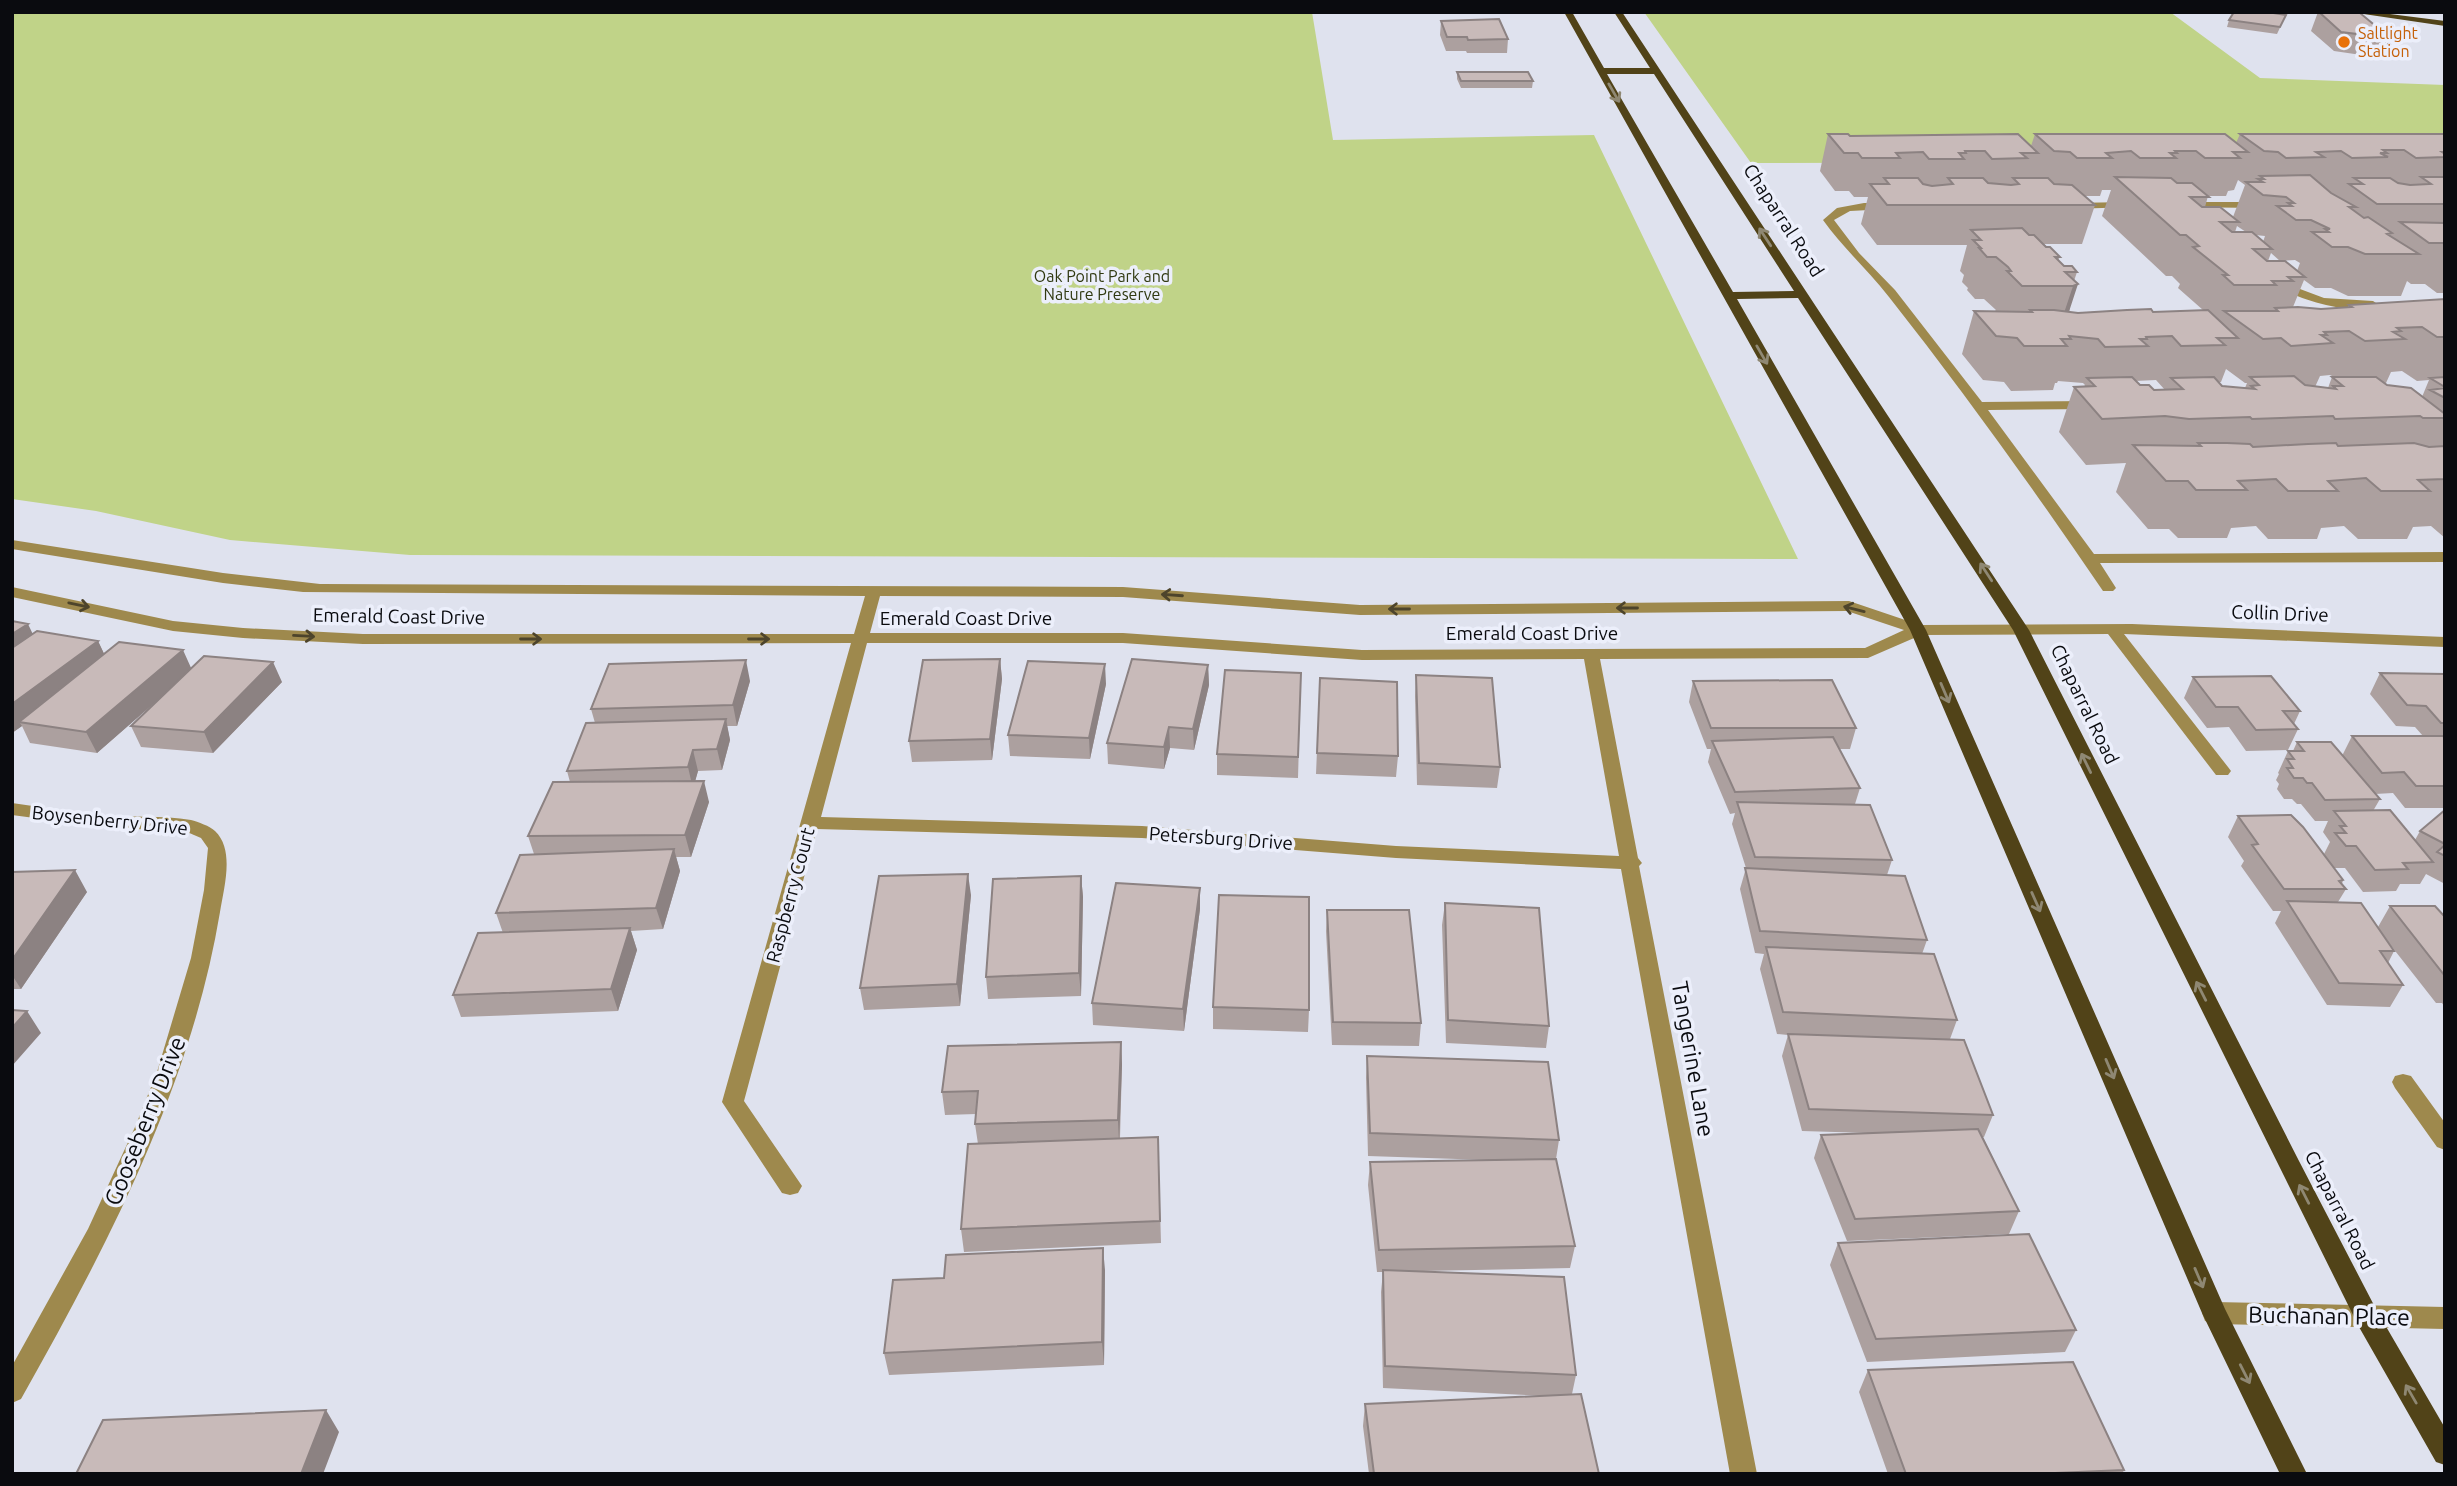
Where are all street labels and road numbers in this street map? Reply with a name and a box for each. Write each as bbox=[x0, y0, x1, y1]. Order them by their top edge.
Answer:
street label: Chaparral Road bbox=[1739, 159, 1829, 281]
street label: Collin Drive bbox=[2231, 600, 2329, 626]
street label: Emerald Coast Drive bbox=[313, 603, 485, 629]
street label: Emerald Coast Drive bbox=[880, 607, 1052, 629]
street label: Emerald Coast Drive bbox=[1446, 622, 1618, 644]
street label: Chaparral Road bbox=[2047, 641, 2123, 767]
street label: Boysenberry Drive bbox=[31, 801, 189, 839]
street label: Petersburg Drive bbox=[1148, 822, 1294, 854]
street label: Raspberry Court bbox=[761, 824, 819, 965]
street label: Tangerine Lane bbox=[1668, 979, 1719, 1139]
street label: Gooseberry Drive bbox=[99, 1033, 190, 1209]
street label: Chaparral Road bbox=[2301, 1147, 2379, 1273]
street label: Buchanan Place bbox=[2248, 1302, 2410, 1329]

